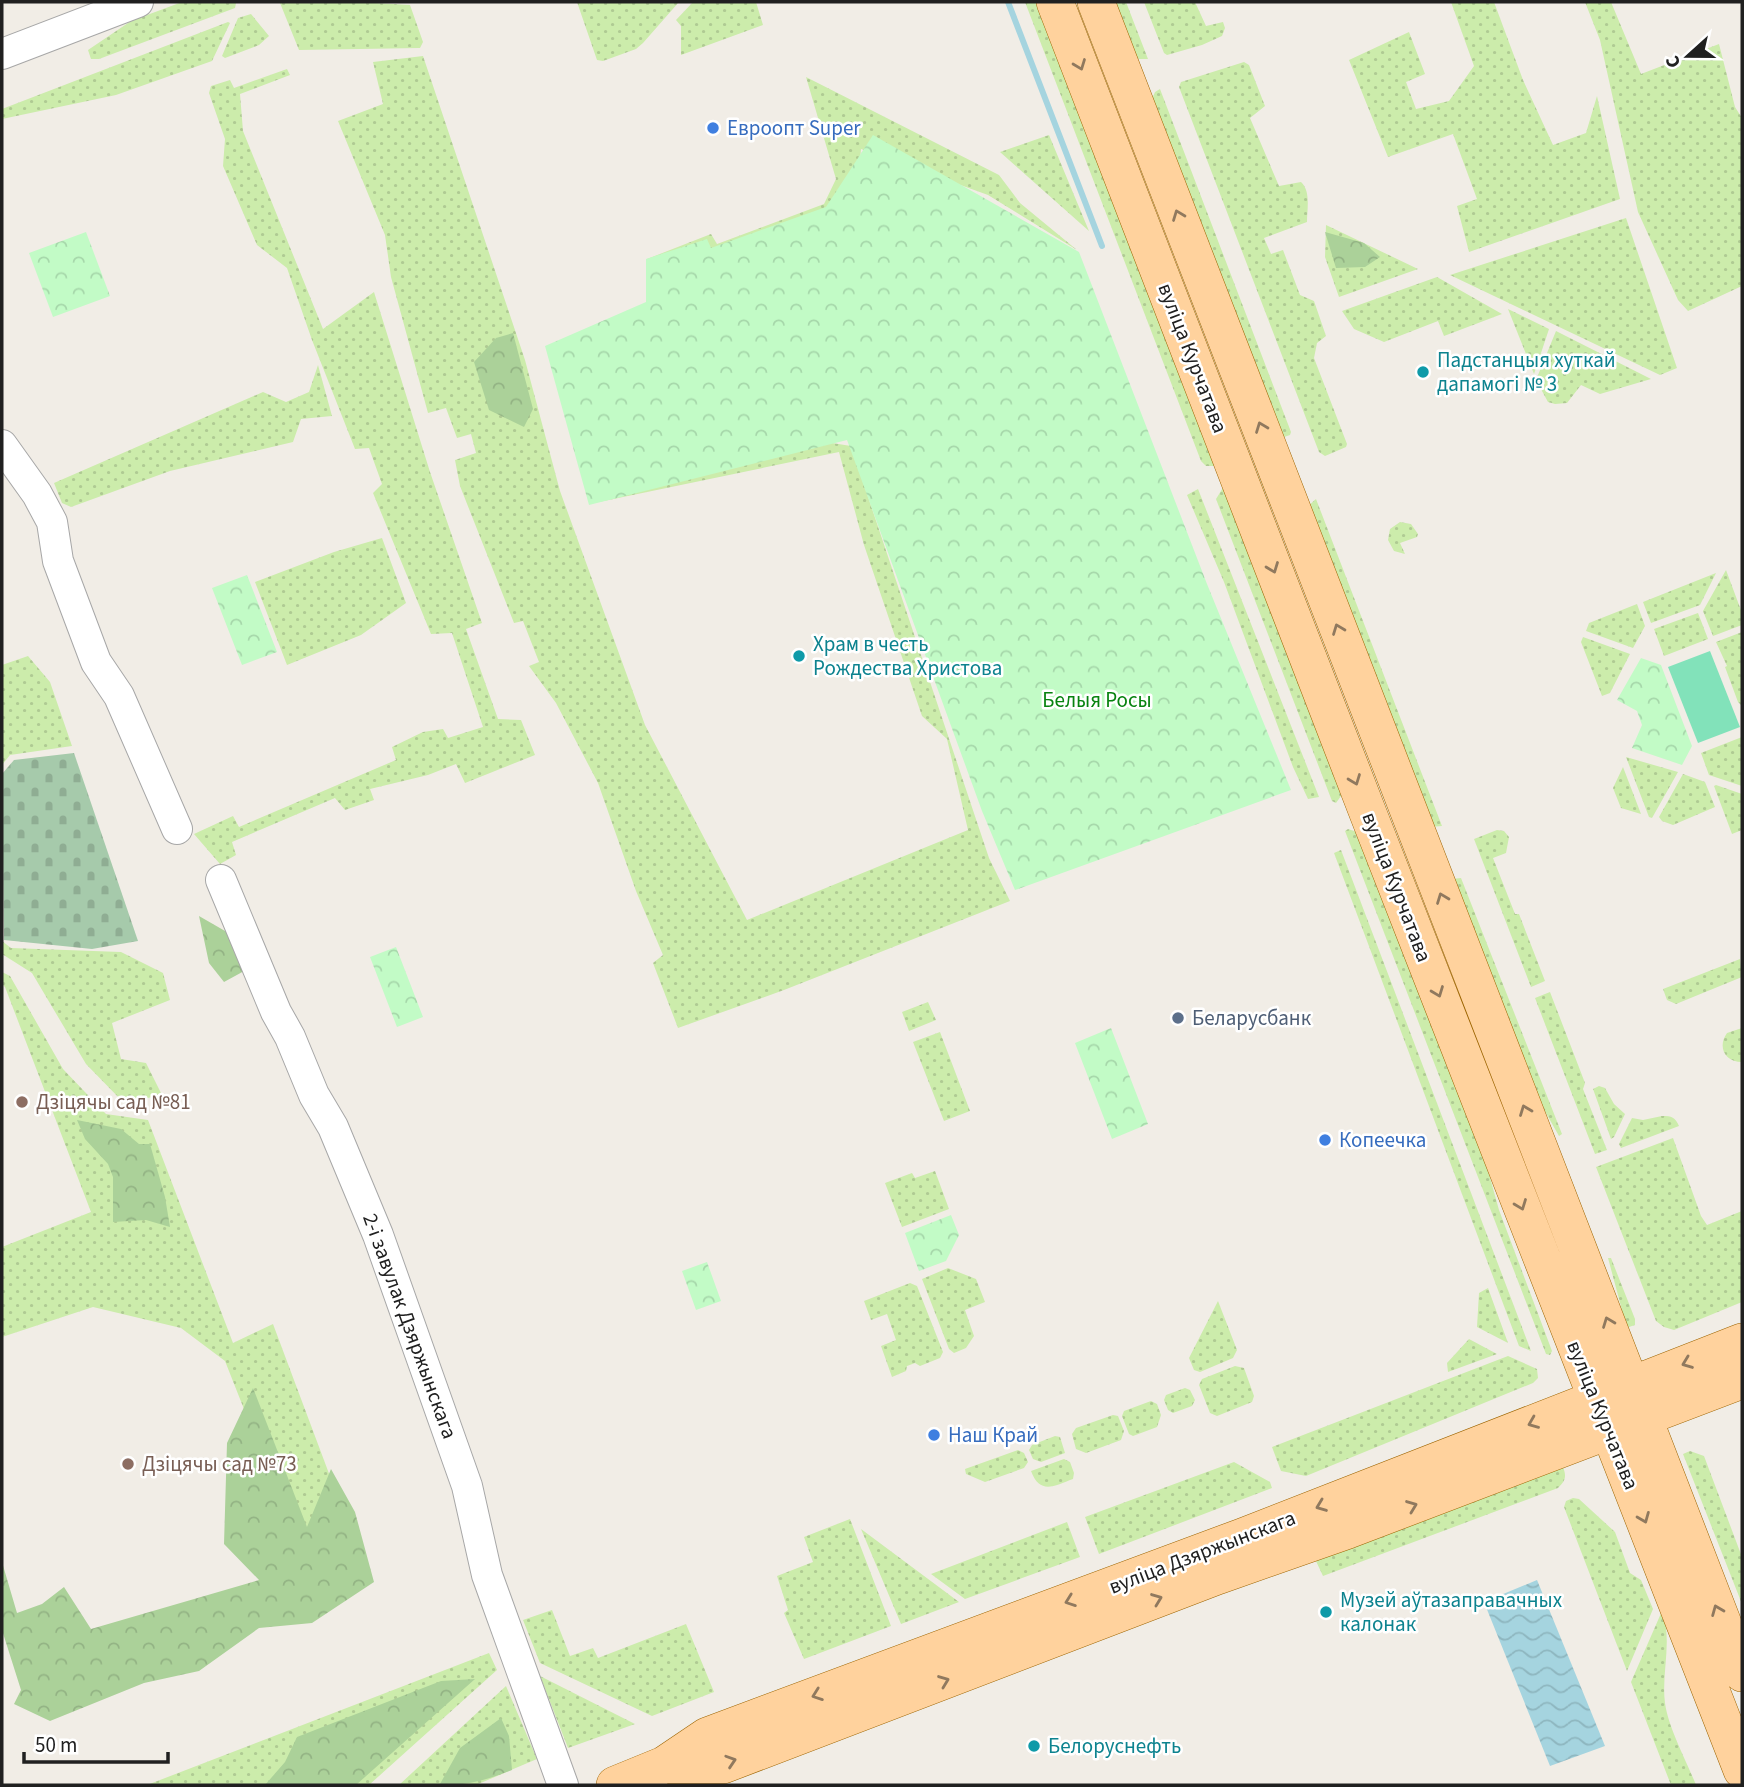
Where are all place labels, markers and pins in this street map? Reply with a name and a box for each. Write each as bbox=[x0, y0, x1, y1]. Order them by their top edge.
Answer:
place label: Евроопт Super bbox=[727, 113, 861, 143]
marker: Евроопт Super bbox=[705, 120, 721, 136]
place label: Падстанцыя хуткай дапамогі № 3 bbox=[1437, 345, 1616, 399]
marker: Падстанцыя хуткай дапамогі № 3 bbox=[1415, 364, 1431, 380]
place label: Храм в честь Рождества Христова bbox=[813, 629, 1002, 683]
marker: Храм в честь Рождества Христова bbox=[791, 648, 807, 664]
place label: Беларусбанк bbox=[1192, 1003, 1312, 1033]
marker: Беларусбанк bbox=[1170, 1010, 1186, 1026]
place label: Дзіцячы сад №81 bbox=[36, 1087, 191, 1117]
marker: Дзіцячы сад №81 bbox=[14, 1094, 30, 1110]
place label: Копеечка bbox=[1339, 1125, 1426, 1155]
marker: Копеечка bbox=[1317, 1132, 1333, 1148]
place label: Наш Край bbox=[948, 1420, 1038, 1450]
marker: Наш Край bbox=[926, 1427, 942, 1443]
place label: Дзіцячы сад №73 bbox=[142, 1449, 297, 1479]
marker: Дзіцячы сад №73 bbox=[120, 1456, 136, 1472]
place label: Музей аўтазаправачных калонак bbox=[1340, 1585, 1563, 1639]
marker: Музей аўтазаправачных калонак bbox=[1318, 1604, 1334, 1620]
place label: Белоруснефть bbox=[1048, 1731, 1181, 1761]
marker: Белоруснефть bbox=[1026, 1738, 1042, 1754]

